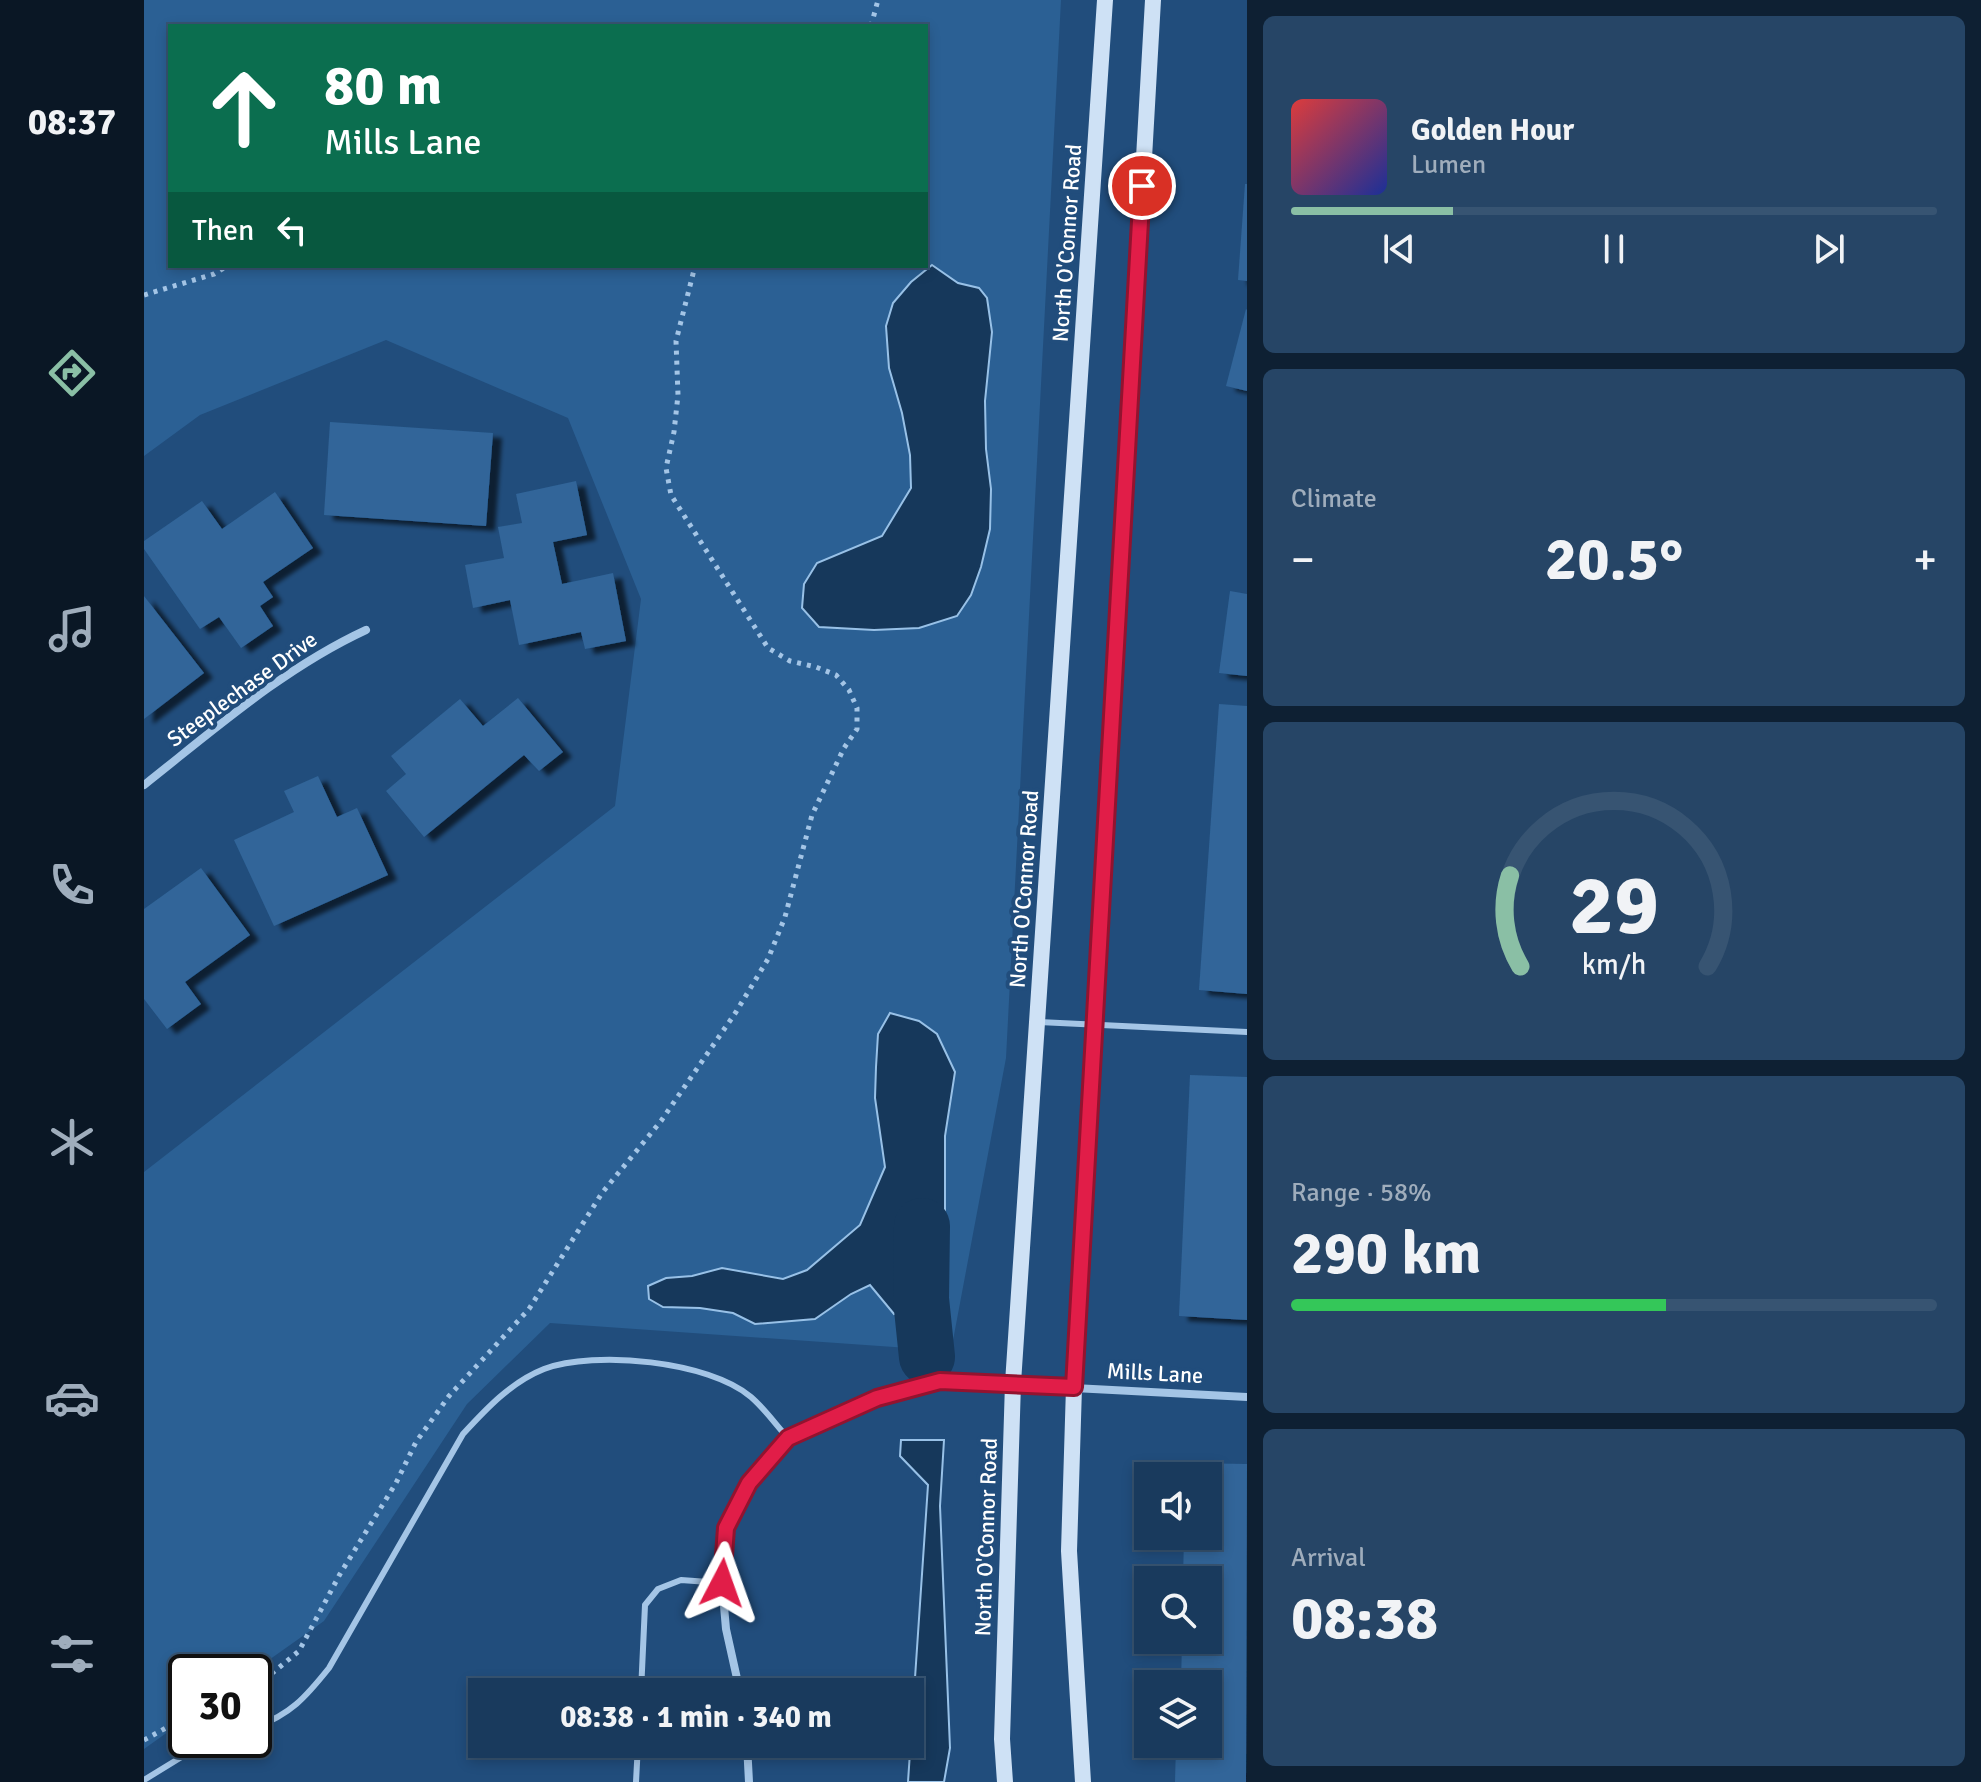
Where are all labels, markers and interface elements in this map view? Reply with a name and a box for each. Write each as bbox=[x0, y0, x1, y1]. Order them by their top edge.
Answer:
text: 80 m bbox=[324, 51, 442, 120]
icon: ahead bbox=[192, 56, 296, 160]
text: 08:37 bbox=[28, 100, 116, 145]
text: Golden Hour bbox=[1411, 112, 1574, 149]
text: Mills Lane bbox=[324, 120, 482, 165]
street label: North O'Connor Road bbox=[1047, 143, 1087, 343]
text: Lumen bbox=[1411, 149, 1486, 181]
pin bbox=[1108, 152, 1176, 220]
icon: arrive bbox=[1120, 164, 1164, 208]
icon: left bbox=[270, 208, 314, 252]
text: Then bbox=[192, 212, 254, 249]
icon: previous bbox=[1377, 227, 1421, 271]
icon: pause bbox=[1592, 227, 1636, 271]
icon: next bbox=[1807, 227, 1851, 271]
icon: directions bbox=[44, 345, 100, 401]
text: Climate bbox=[1291, 483, 1377, 515]
text: 20.5° bbox=[1545, 523, 1683, 597]
text: − bbox=[1291, 533, 1315, 587]
text: + bbox=[1913, 533, 1937, 587]
icon: music bbox=[44, 601, 100, 657]
street label: Steeplechase Drive bbox=[162, 626, 322, 752]
street label: North O'Connor Road bbox=[1004, 789, 1044, 989]
text: 29 bbox=[1569, 855, 1659, 957]
icon: phone bbox=[44, 857, 100, 913]
text: km/h bbox=[1582, 947, 1646, 982]
icon: climate bbox=[44, 1114, 100, 1170]
text: Range · 58% bbox=[1291, 1177, 1432, 1209]
text: 290 km bbox=[1291, 1217, 1481, 1291]
street label: Mills Lane bbox=[1106, 1357, 1204, 1389]
icon: car bbox=[44, 1370, 100, 1426]
street label: North O'Connor Road bbox=[969, 1437, 1003, 1637]
map controls bbox=[1134, 1462, 1222, 1758]
button: sound bbox=[1134, 1462, 1222, 1550]
position arrow bbox=[680, 1541, 764, 1625]
text: Arrival bbox=[1291, 1542, 1366, 1574]
button: search bbox=[1134, 1566, 1222, 1654]
text: 08:38 bbox=[1291, 1582, 1438, 1656]
icon: filters bbox=[44, 1626, 100, 1682]
speed limit sign: 30 bbox=[168, 1654, 272, 1758]
button: layers bbox=[1134, 1670, 1222, 1758]
text: 08:38 · 1 min · 340 m bbox=[560, 1699, 832, 1736]

